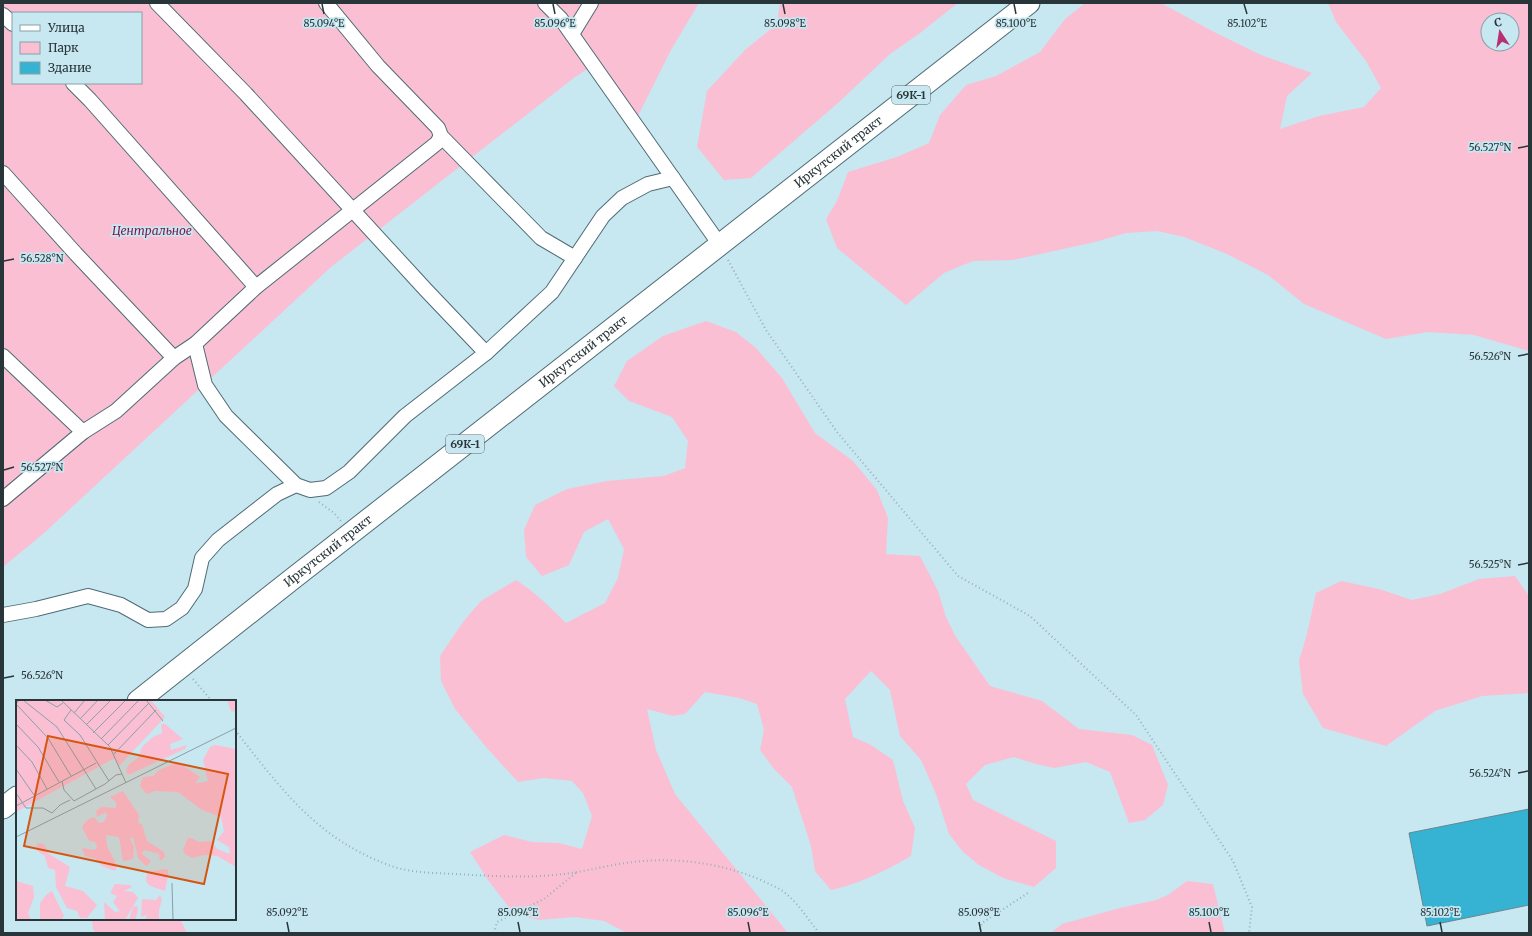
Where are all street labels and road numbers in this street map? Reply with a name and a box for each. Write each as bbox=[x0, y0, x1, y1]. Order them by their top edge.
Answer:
road number: 69К-1 bbox=[892, 86, 930, 104]
street label: Иркутский тракт bbox=[791, 112, 885, 191]
street label: Иркутский тракт bbox=[536, 312, 630, 390]
road number: 69К-1 bbox=[446, 435, 484, 453]
street label: Иркутский тракт bbox=[281, 512, 375, 590]

